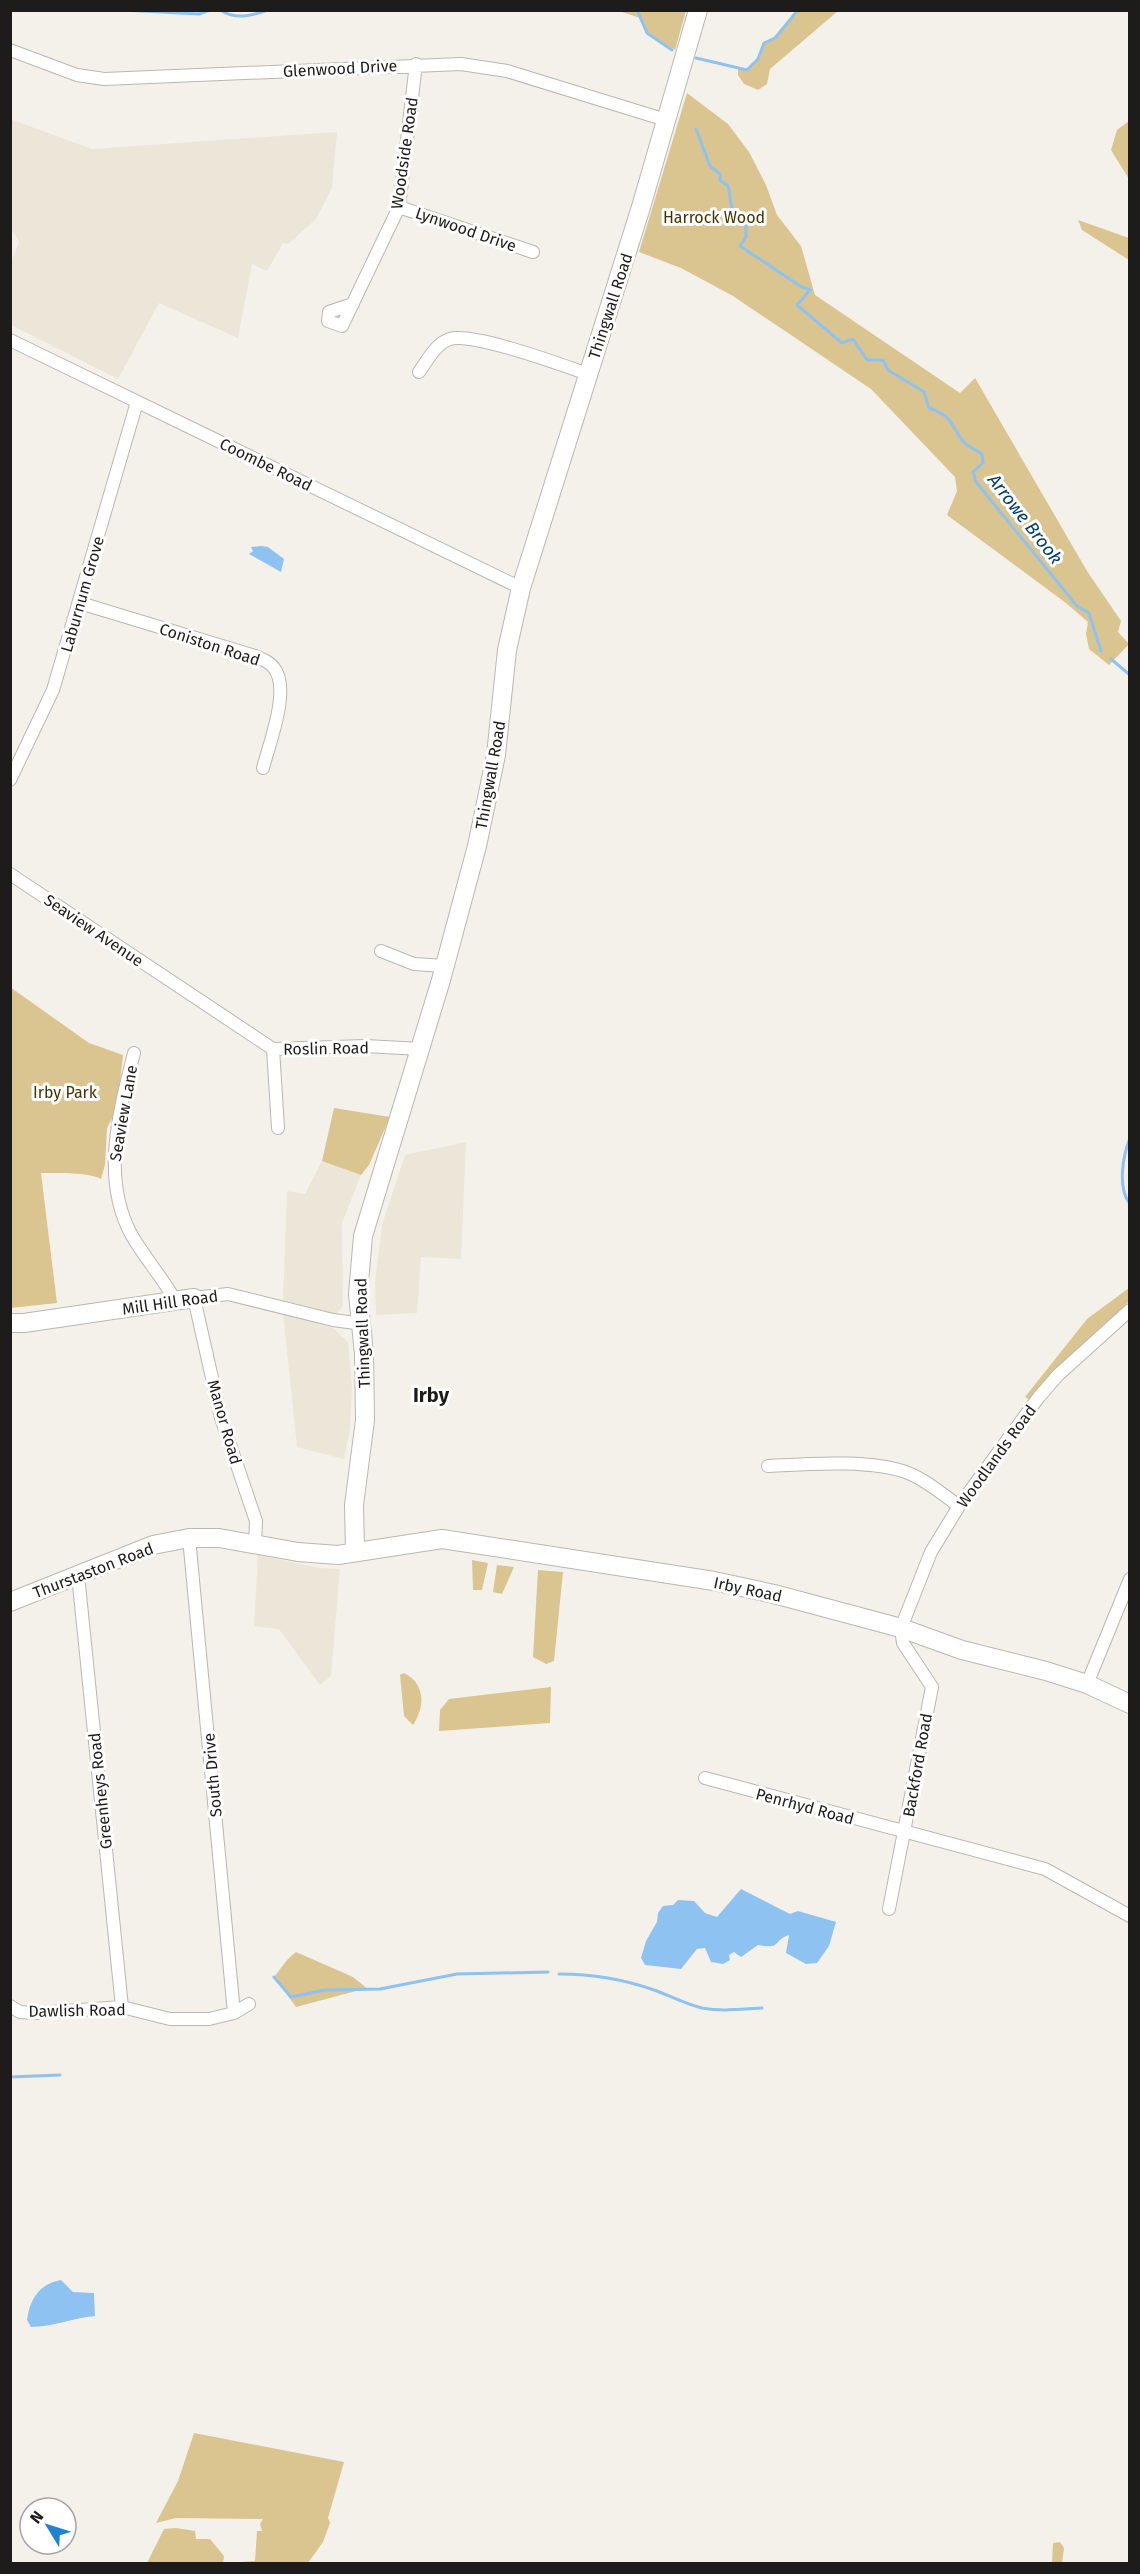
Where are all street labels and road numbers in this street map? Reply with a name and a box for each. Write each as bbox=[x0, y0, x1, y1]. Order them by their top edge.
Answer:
street label: Glenwood Drive bbox=[282, 56, 398, 81]
street label: Woodside Road bbox=[387, 96, 422, 210]
street label: Lynwood Drive bbox=[413, 203, 519, 256]
street label: Thingwall Road bbox=[584, 251, 637, 361]
street label: Coombe Road bbox=[216, 434, 315, 495]
street label: Laburnum Grove bbox=[57, 534, 108, 654]
street label: Coniston Road bbox=[157, 619, 263, 670]
street label: Thingwall Road bbox=[472, 719, 509, 831]
street label: Seaview Avenue bbox=[40, 890, 147, 971]
street label: Roslin Road bbox=[283, 1038, 369, 1059]
street label: Seaview Lane bbox=[106, 1064, 141, 1163]
street label: Thingwall Road bbox=[351, 1278, 374, 1388]
street label: Mill Hill Road bbox=[121, 1286, 219, 1319]
street label: Manor Road bbox=[203, 1378, 246, 1467]
street label: Woodlands Road bbox=[953, 1401, 1040, 1511]
street label: Thurstaston Road bbox=[30, 1539, 156, 1602]
street label: Irby Road bbox=[712, 1573, 784, 1606]
street label: Backford Road bbox=[899, 1712, 936, 1819]
street label: Greenheys Road bbox=[85, 1732, 116, 1850]
street label: South Drive bbox=[199, 1732, 226, 1818]
street label: Penrhyd Road bbox=[754, 1784, 856, 1829]
street label: Dawlish Road bbox=[28, 2000, 126, 2021]

